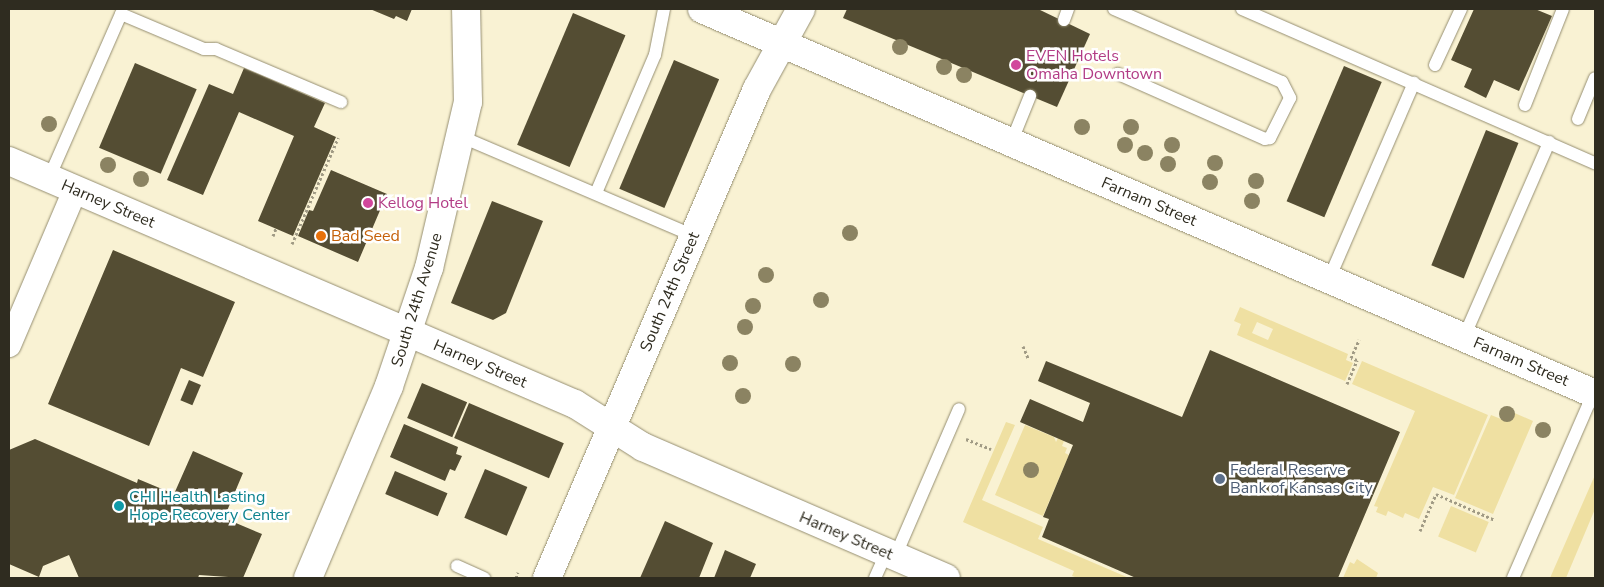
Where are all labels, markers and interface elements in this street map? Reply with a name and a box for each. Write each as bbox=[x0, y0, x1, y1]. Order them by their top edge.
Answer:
place label: EVEN Hotels Omaha Downtown bbox=[1026, 46, 1162, 84]
marker: EVEN Hotels Omaha Downtown bbox=[1010, 59, 1022, 71]
street label: Farnam Street bbox=[1098, 173, 1200, 231]
street label: Harney Street bbox=[58, 176, 158, 232]
place label: Kellog Hotel bbox=[378, 193, 468, 213]
marker: Kellog Hotel bbox=[362, 197, 374, 209]
place label: Bad Seed bbox=[331, 226, 400, 246]
street label: South 24th Street bbox=[636, 229, 704, 355]
marker: Bad Seed bbox=[315, 230, 327, 242]
street label: South 24th Avenue bbox=[388, 231, 446, 369]
street label: Farnam Street bbox=[1470, 333, 1572, 391]
street label: Harney Street bbox=[430, 336, 530, 392]
place label: Federal Reserve Bank of Kansas City bbox=[1230, 460, 1373, 498]
marker: Federal Reserve Bank of Kansas City bbox=[1214, 473, 1226, 485]
place label: CHI Health Lasting Hope Recovery Center bbox=[129, 487, 290, 525]
marker: CHI Health Lasting Hope Recovery Center bbox=[113, 500, 125, 512]
street label: Harney Street bbox=[796, 508, 896, 564]

